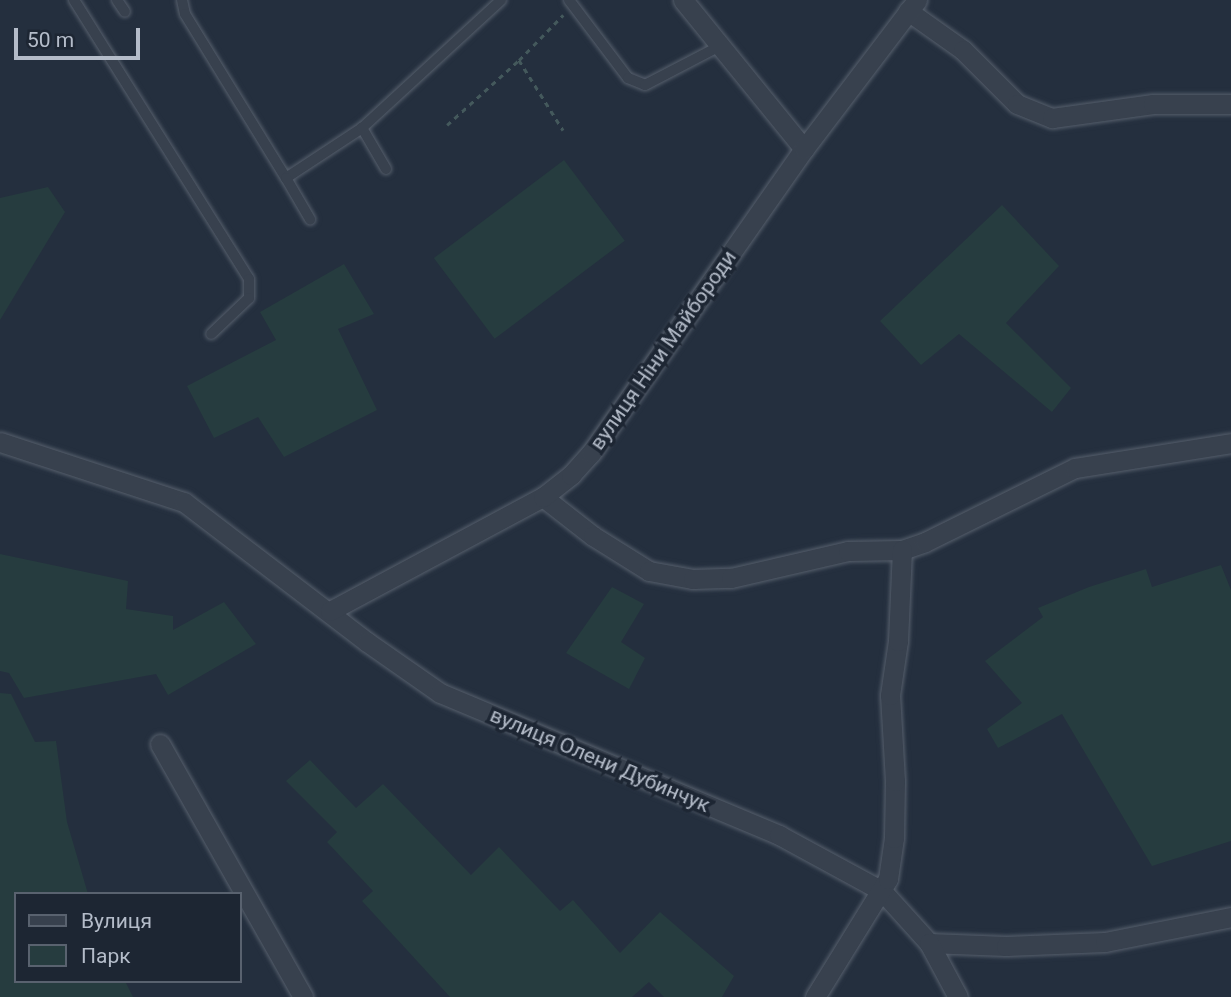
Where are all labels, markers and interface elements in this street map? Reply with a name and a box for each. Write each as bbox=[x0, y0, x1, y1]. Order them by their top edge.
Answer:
scale bar bbox=[18, 14, 144, 58]
text: 50 m bbox=[27, 28, 74, 52]
street label: вулиця Ніни Майбороди bbox=[584, 245, 742, 455]
street label: вулиця Олени Дубинчук bbox=[486, 702, 714, 818]
legend bbox=[14, 892, 242, 983]
text: Вулиця bbox=[81, 909, 152, 933]
text: Парк bbox=[81, 944, 131, 968]

